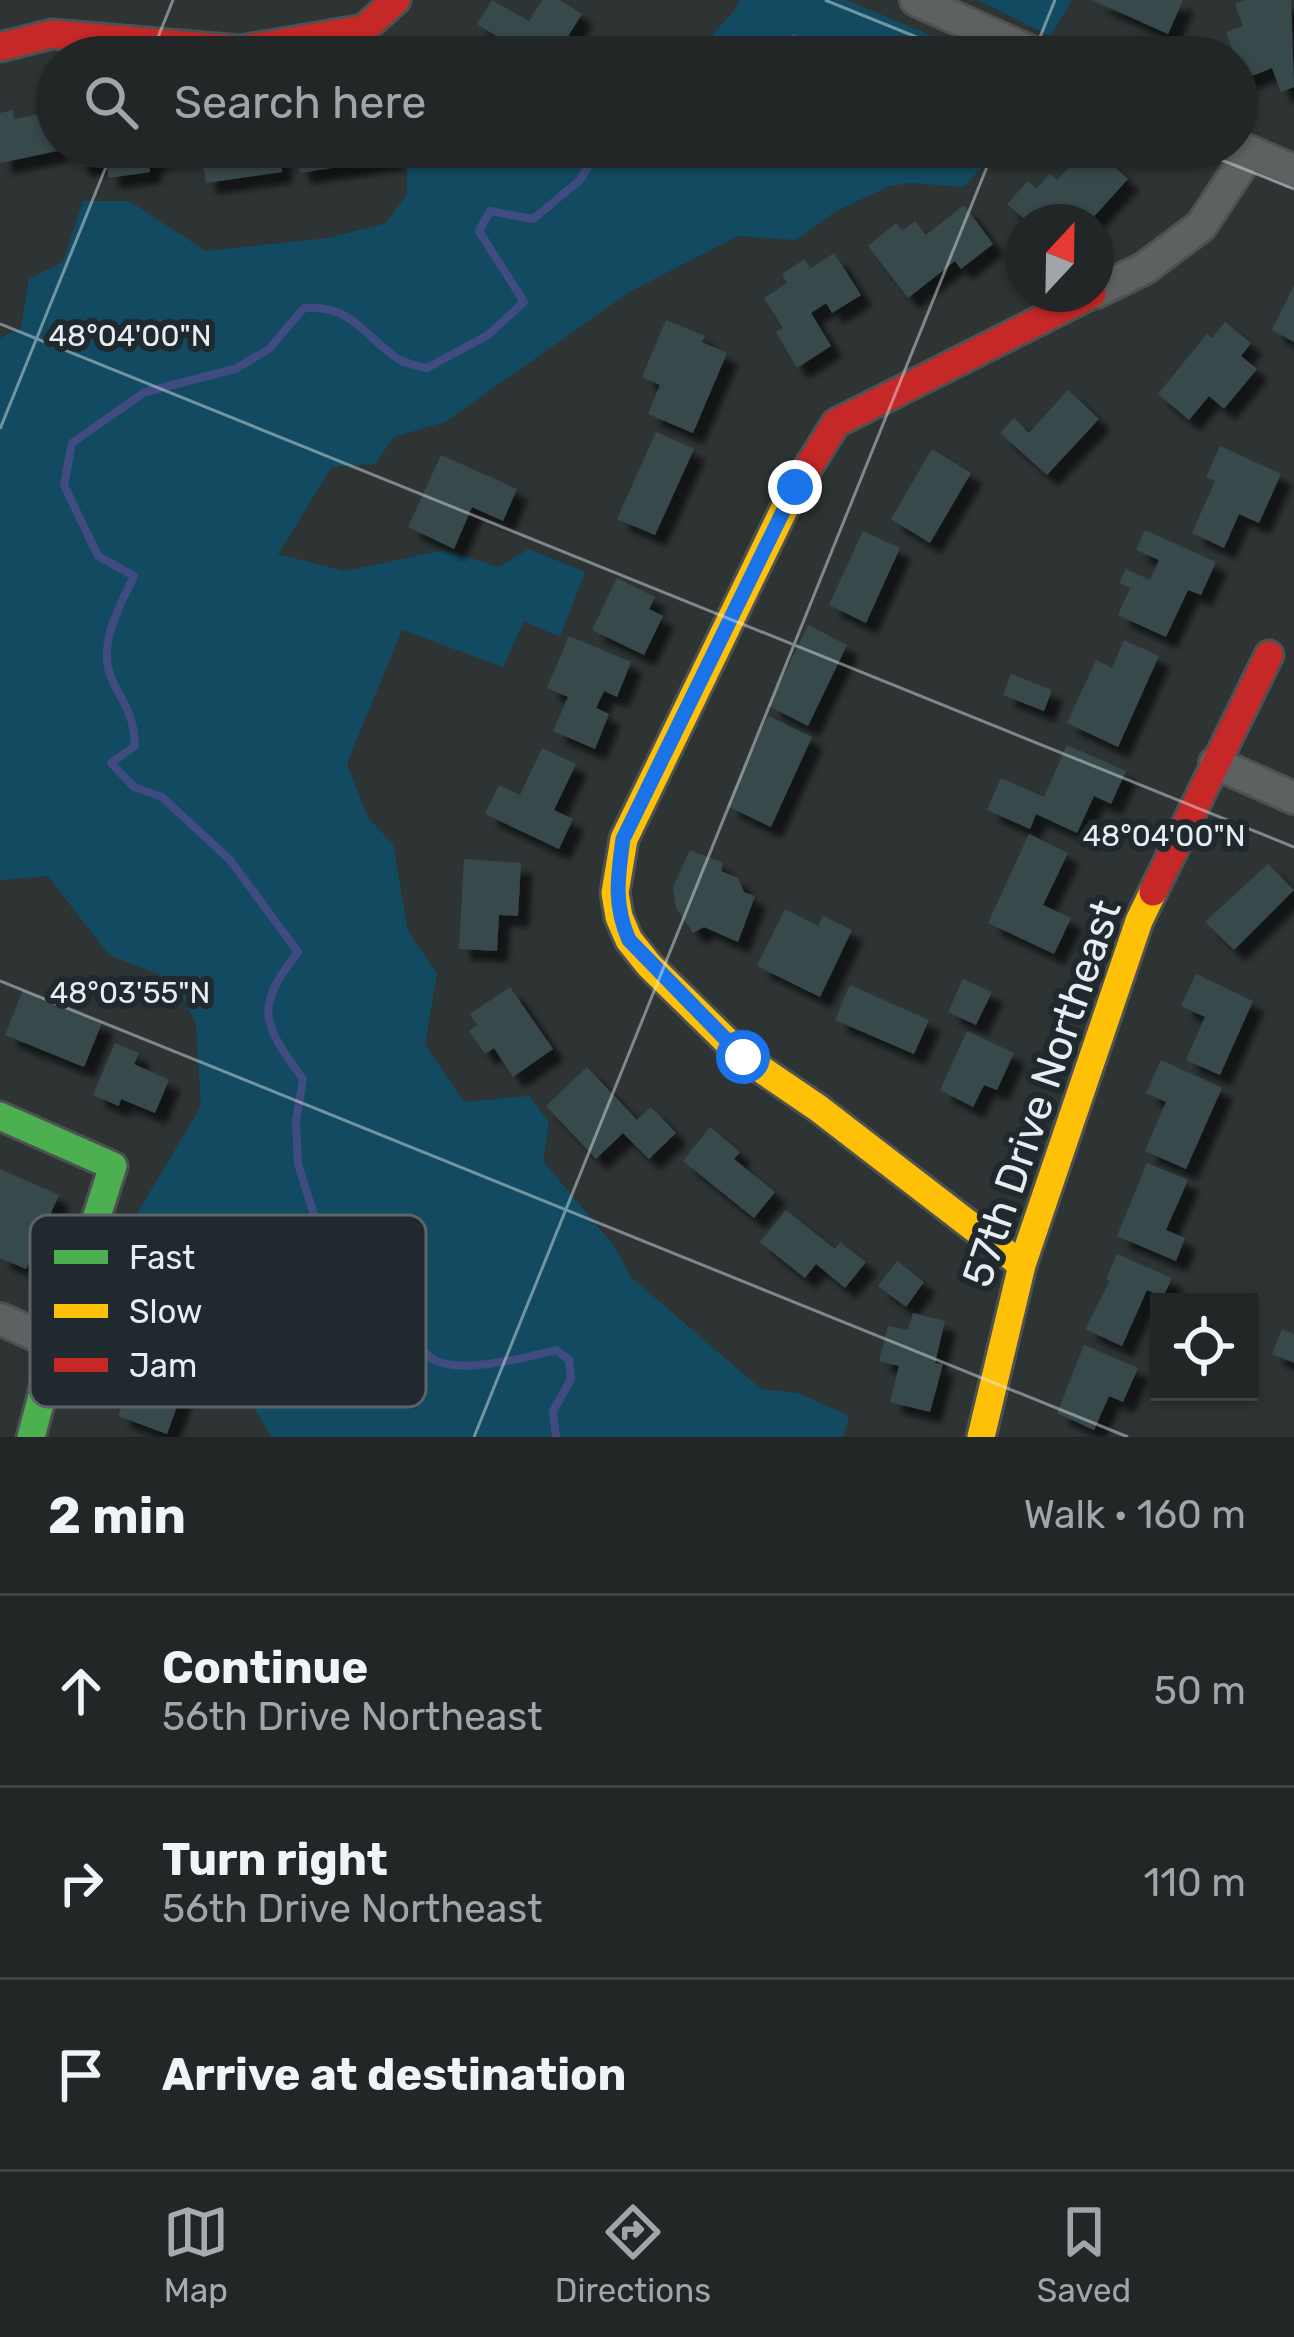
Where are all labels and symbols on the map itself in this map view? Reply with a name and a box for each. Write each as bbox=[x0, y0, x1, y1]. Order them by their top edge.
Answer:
north arrow bbox=[1006, 204, 1114, 312]
text: 48°04'00"N bbox=[48, 318, 212, 354]
route end bbox=[768, 460, 822, 514]
text: 48°04'00"N bbox=[1082, 818, 1246, 854]
street label: 57th Drive Northeast bbox=[952, 893, 1132, 1293]
text: 48°03'55"N bbox=[50, 975, 210, 1011]
route start bbox=[716, 1030, 770, 1084]
legend bbox=[30, 1215, 426, 1407]
text: Fast bbox=[129, 1238, 195, 1277]
text: Slow bbox=[129, 1292, 203, 1331]
text: Jam bbox=[129, 1346, 197, 1385]

